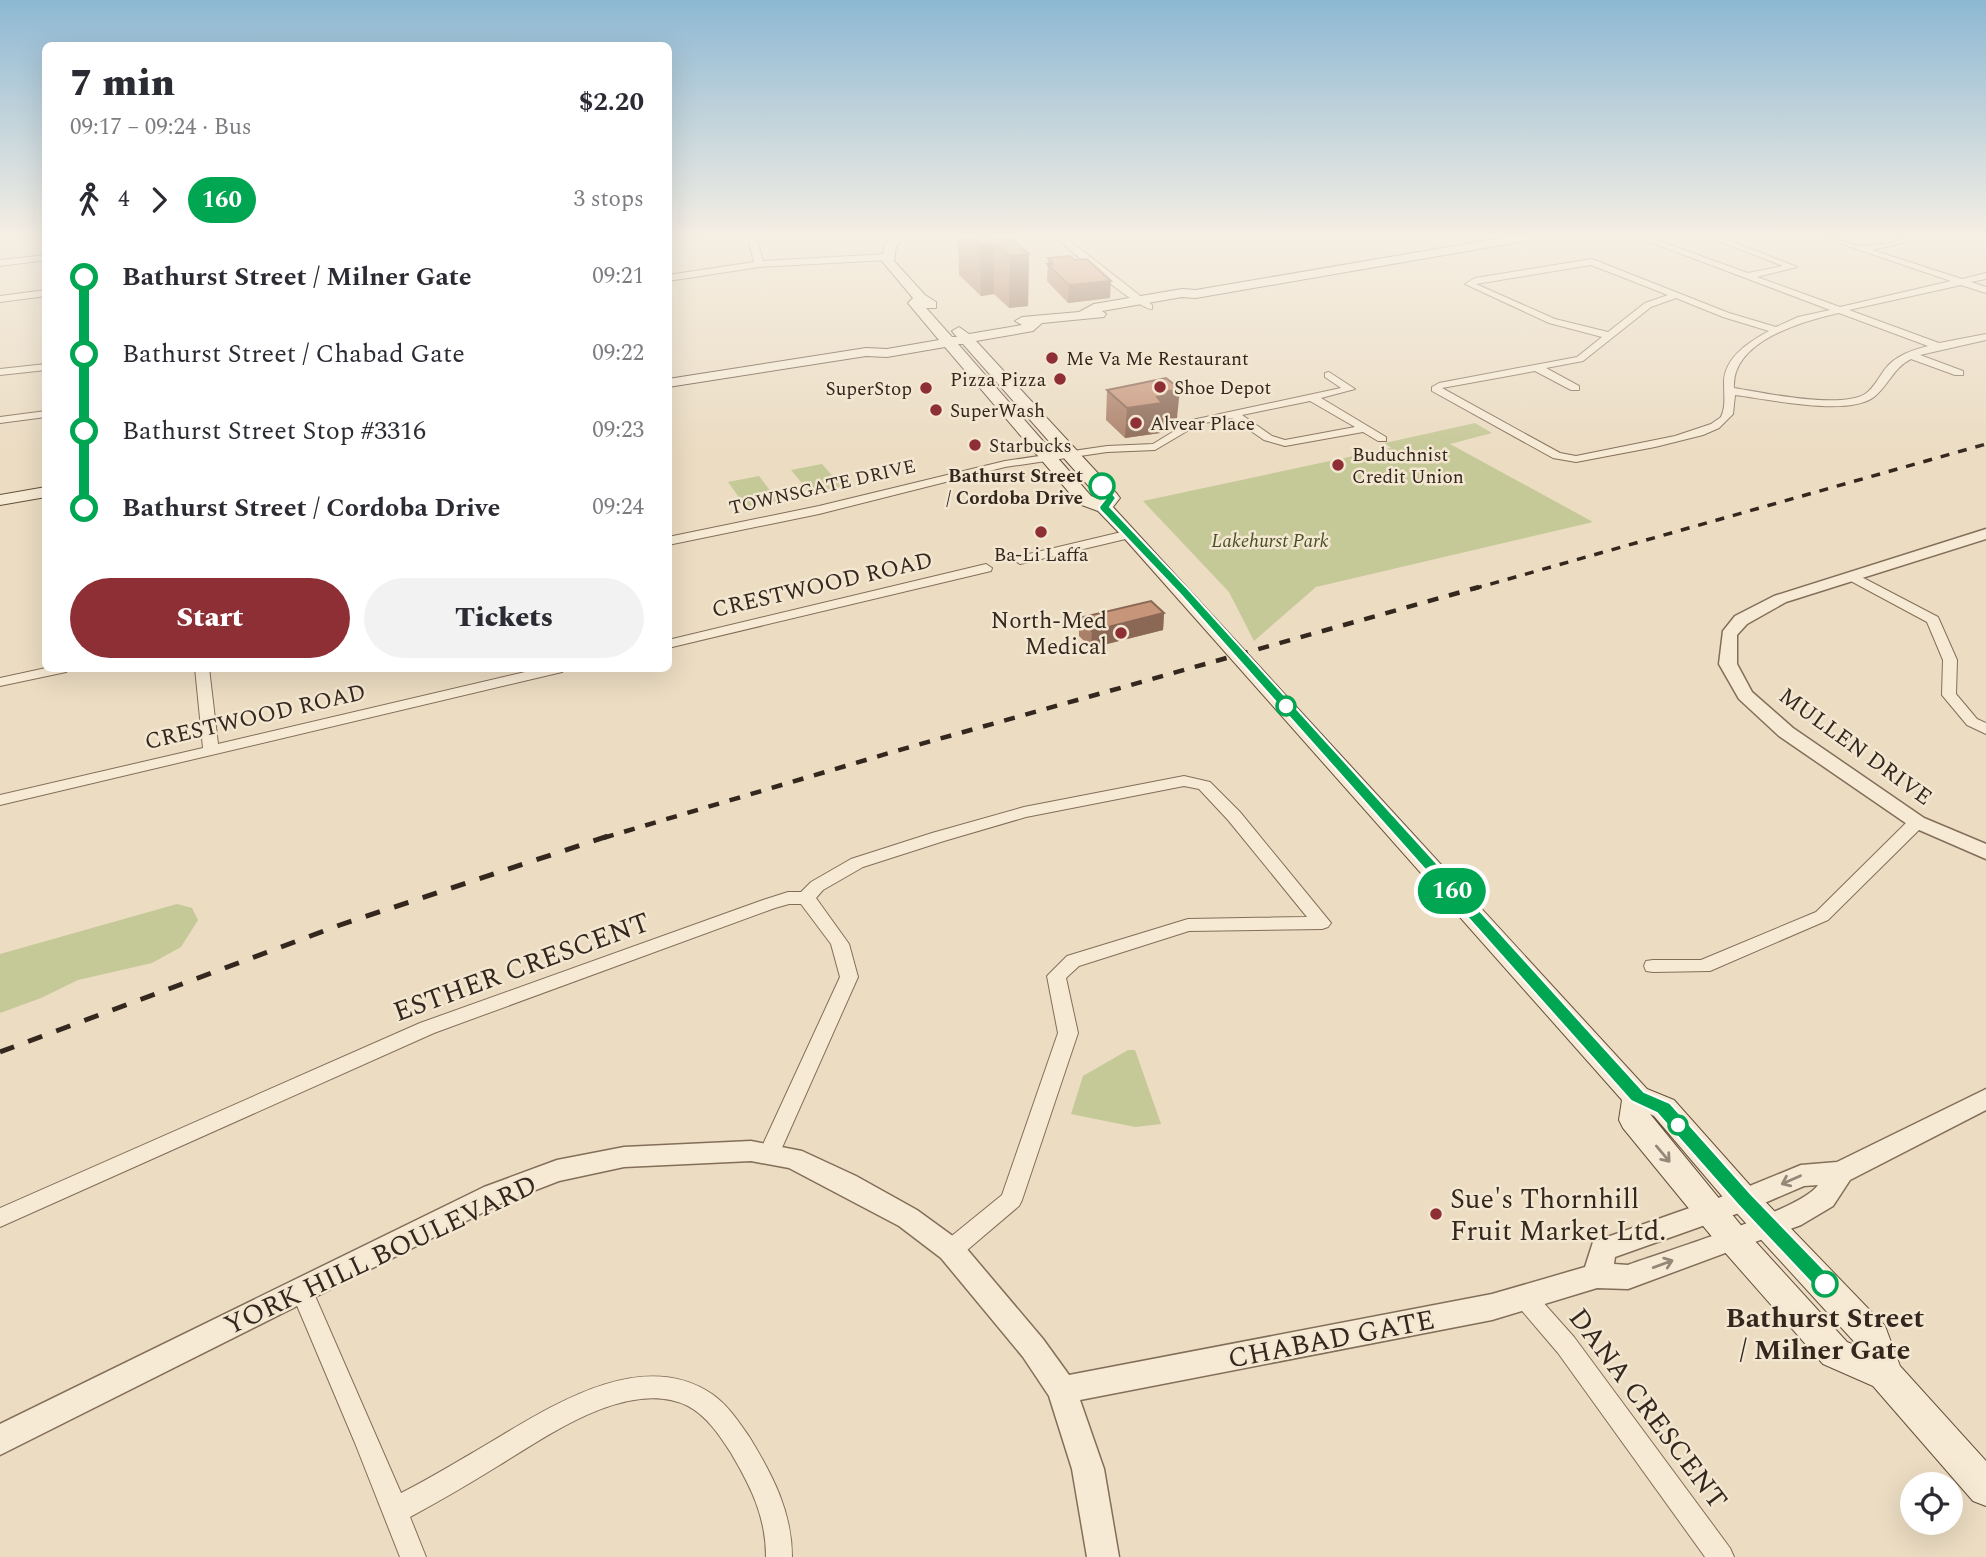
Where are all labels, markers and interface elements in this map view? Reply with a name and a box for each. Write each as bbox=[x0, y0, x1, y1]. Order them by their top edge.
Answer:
text: 7 min bbox=[70, 55, 175, 113]
text: $2.20 bbox=[579, 82, 644, 122]
text: 09:17 – 09:24 · Bus bbox=[70, 110, 252, 145]
icon: walk bbox=[70, 181, 108, 219]
icon: forward bbox=[140, 181, 178, 219]
text: 4 bbox=[118, 182, 130, 217]
text: 160 bbox=[202, 182, 242, 218]
text: 3 stops bbox=[574, 182, 644, 217]
text: Bathurst Street / Milner Gate bbox=[122, 257, 472, 297]
text: 09:21 bbox=[592, 259, 644, 294]
text: Bathurst Street / Chabad Gate bbox=[122, 334, 465, 374]
text: 09:22 bbox=[592, 336, 644, 371]
place label: Me Va Me Restaurant bbox=[1066, 345, 1249, 374]
marker: Me Va Me Restaurant bbox=[1044, 350, 1060, 366]
place label: Pizza Pizza bbox=[950, 366, 1047, 395]
marker: Pizza Pizza bbox=[1052, 371, 1068, 387]
place label: Shoe Depot bbox=[1174, 374, 1271, 403]
place label: SuperStop bbox=[826, 375, 912, 404]
marker: Shoe Depot bbox=[1152, 379, 1168, 395]
marker: SuperStop bbox=[918, 380, 934, 396]
place label: SuperWash bbox=[950, 397, 1045, 426]
marker: SuperWash bbox=[928, 402, 944, 418]
place label: Alvear Place bbox=[1150, 410, 1255, 439]
text: Bathurst Street Stop #3316 bbox=[122, 411, 426, 451]
text: 09:23 bbox=[592, 413, 644, 448]
marker: Alvear Place bbox=[1128, 415, 1144, 431]
place label: Starbucks bbox=[989, 432, 1072, 461]
marker: Starbucks bbox=[967, 437, 983, 453]
place label: Buduchnist Credit Union bbox=[1352, 441, 1464, 492]
street label: TOWNSGATE DRIVE bbox=[726, 452, 918, 523]
marker: Buduchnist Credit Union bbox=[1330, 457, 1346, 473]
place label: Bathurst Street / Cordoba Drive bbox=[946, 462, 1083, 513]
marker: Bathurst Street / Cordoba Drive bbox=[1089, 473, 1115, 499]
text: Bathurst Street / Cordoba Drive bbox=[122, 488, 500, 528]
text: 09:24 bbox=[592, 490, 644, 525]
marker: Ba-Li Laffa bbox=[1033, 524, 1049, 540]
park label: Lakehurst Park bbox=[1211, 527, 1329, 556]
place label: Ba-Li Laffa bbox=[994, 541, 1089, 570]
street label: CRESTWOOD ROAD bbox=[708, 543, 936, 628]
button: Start bbox=[70, 578, 350, 658]
button: Tickets bbox=[364, 578, 644, 658]
place label: North-Med Medical bbox=[991, 604, 1107, 665]
marker: North-Med Medical bbox=[1113, 625, 1129, 641]
street label: CRESTWOOD ROAD bbox=[141, 675, 369, 760]
street label: MULLEN DRIVE bbox=[1771, 679, 1939, 815]
unlabelled marker bbox=[1276, 696, 1296, 716]
line badge: 160 bbox=[1412, 868, 1492, 914]
text: 160 bbox=[1432, 873, 1472, 909]
street label: ESTHER CRESCENT bbox=[387, 901, 656, 1034]
unlabelled marker bbox=[1668, 1115, 1688, 1135]
one-way arrow bbox=[1655, 1145, 1671, 1163]
street label: YORK HILL BOULEVARD bbox=[217, 1164, 544, 1347]
one-way arrow bbox=[1781, 1175, 1802, 1188]
place label: Sue's Thornhill Fruit Market Ltd. bbox=[1450, 1178, 1666, 1253]
marker: Sue's Thornhill Fruit Market Ltd. bbox=[1428, 1206, 1444, 1222]
one-way arrow bbox=[1652, 1257, 1674, 1270]
marker: Bathurst Street / Milner Gate bbox=[1812, 1271, 1838, 1297]
place label: Bathurst Street / Milner Gate bbox=[1726, 1297, 1925, 1372]
street label: CHABAD GATE bbox=[1224, 1298, 1438, 1381]
street label: DANA CRESCENT bbox=[1557, 1299, 1738, 1519]
map controls bbox=[1900, 1472, 1963, 1535]
button: locate bbox=[1900, 1472, 1963, 1535]

